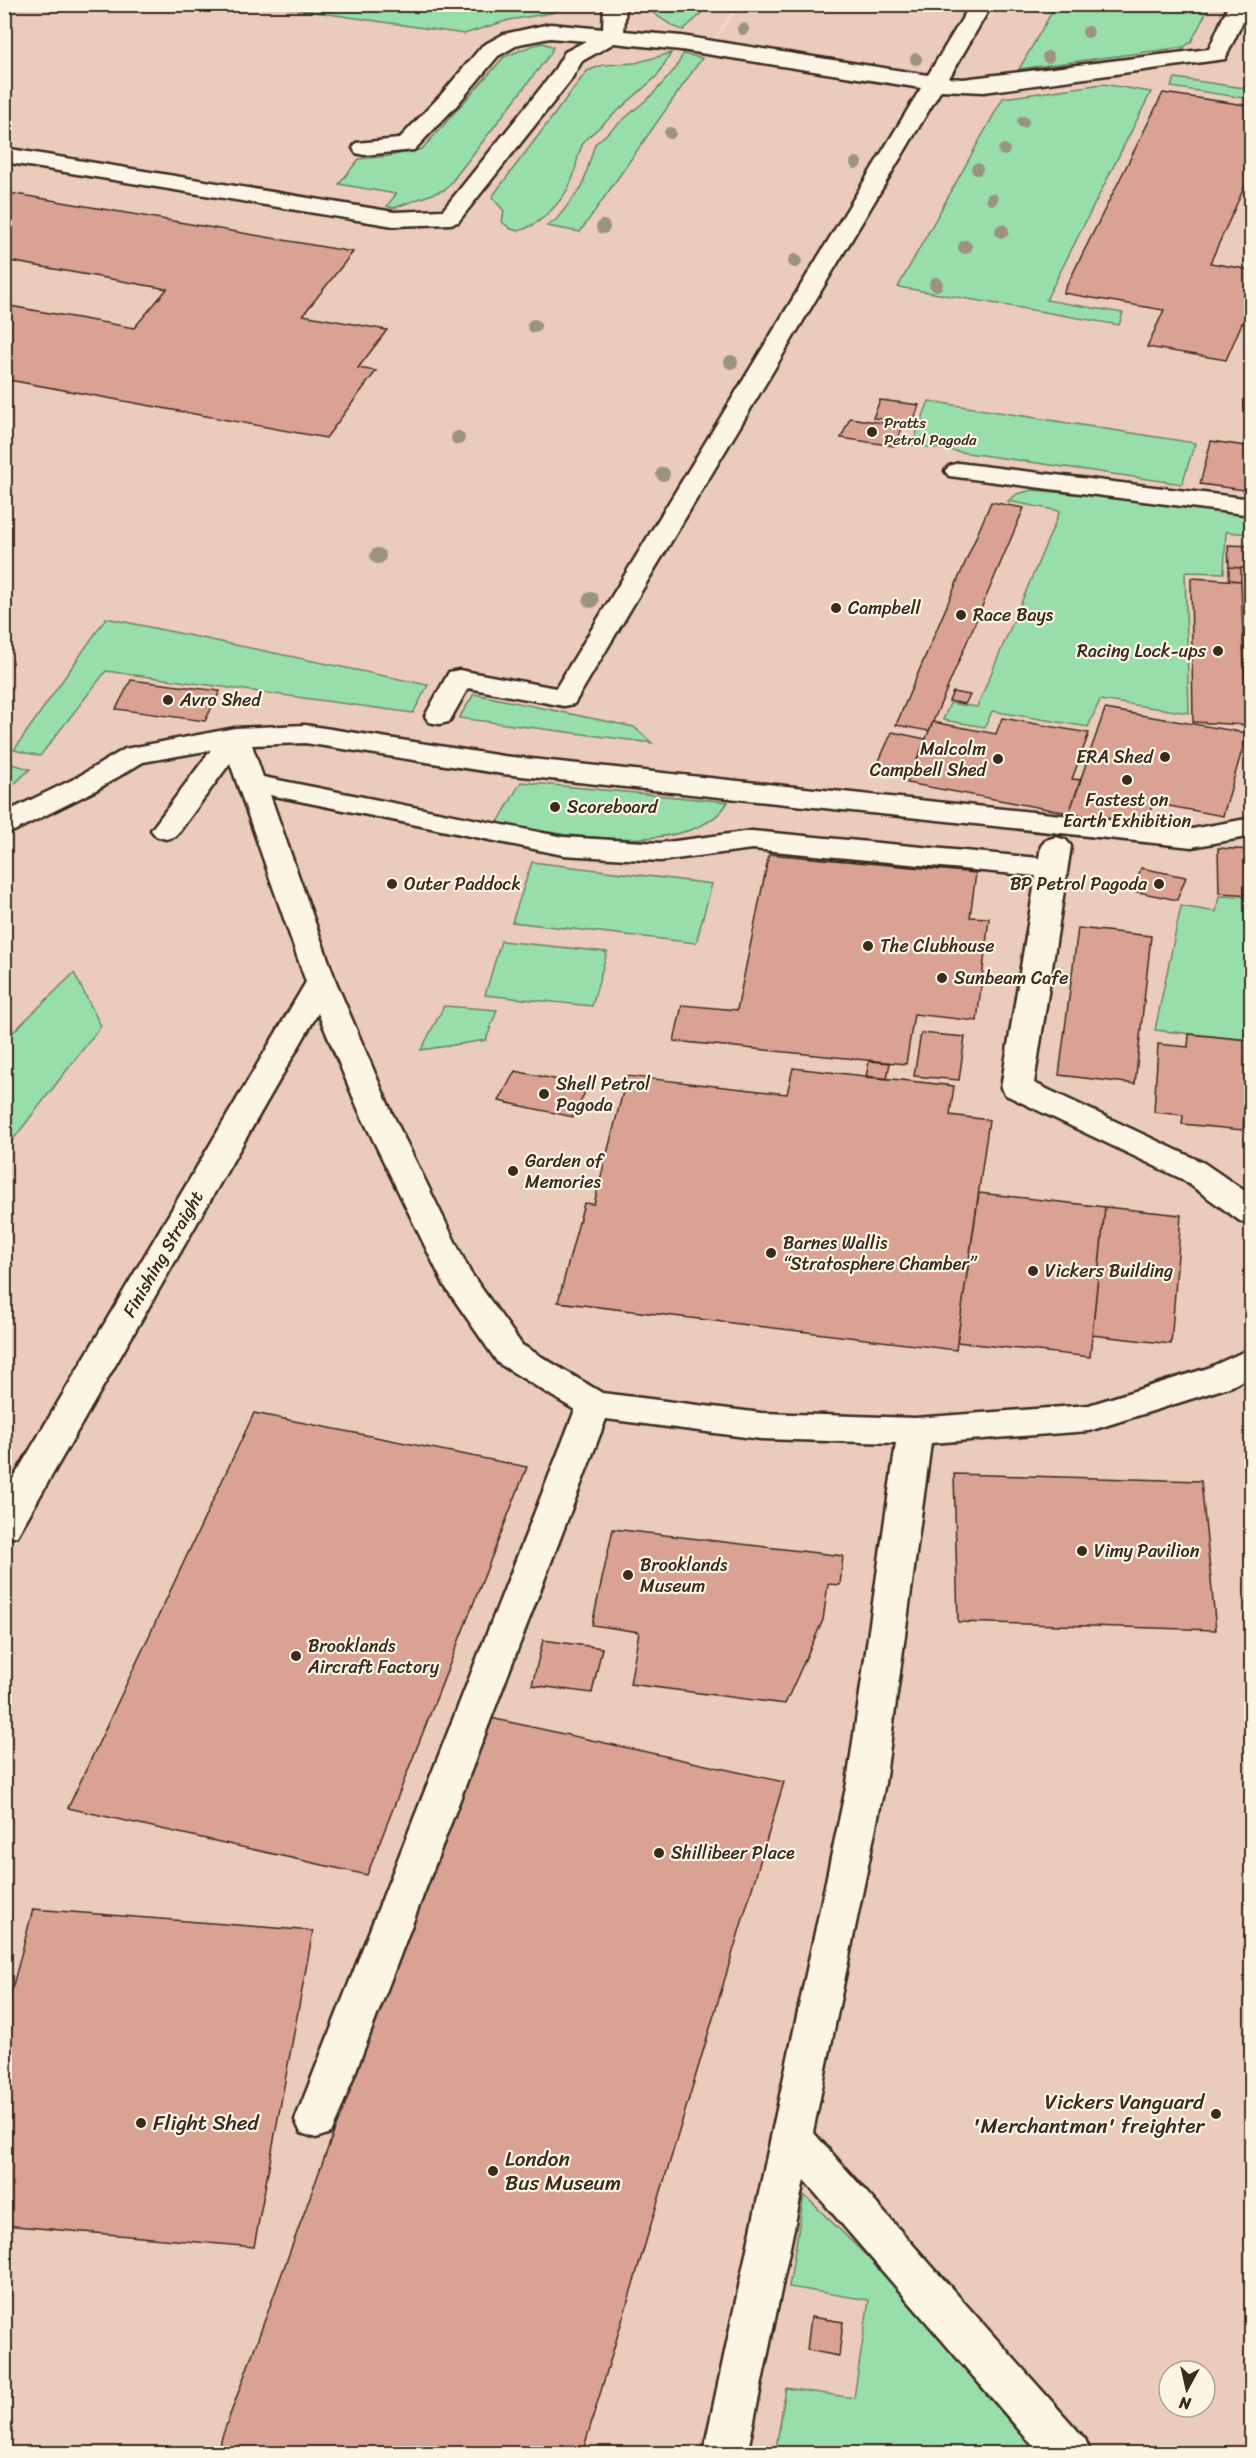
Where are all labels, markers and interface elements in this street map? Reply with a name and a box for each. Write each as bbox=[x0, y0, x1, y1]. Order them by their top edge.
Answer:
place label: Pratts Petrol Pagoda bbox=[884, 410, 977, 453]
marker: Pratts Petrol Pagoda bbox=[865, 425, 879, 439]
place label: Campbell bbox=[848, 592, 922, 624]
place label: Race Bays bbox=[973, 599, 1054, 631]
marker: Campbell bbox=[829, 601, 843, 615]
marker: Race Bays bbox=[954, 608, 968, 622]
place label: Racing Lock-ups bbox=[1077, 635, 1207, 667]
marker: Racing Lock-ups bbox=[1211, 644, 1225, 658]
place label: Avro Shed bbox=[179, 684, 262, 716]
marker: Avro Shed bbox=[161, 693, 175, 707]
place label: Malcolm Campbell Shed bbox=[870, 733, 987, 786]
place label: ERA Shed bbox=[1076, 741, 1155, 773]
marker: ERA Shed bbox=[1158, 750, 1172, 764]
marker: Malcolm Campbell Shed bbox=[991, 752, 1005, 766]
marker: Fastest on Earth Exhibition bbox=[1120, 773, 1134, 787]
place label: Fastest on Earth Exhibition bbox=[1063, 784, 1191, 837]
place label: Scoreboard bbox=[567, 791, 659, 823]
marker: Scoreboard bbox=[548, 800, 562, 814]
place label: Outer Paddock bbox=[404, 868, 521, 900]
place label: BP Petrol Pagoda bbox=[1010, 868, 1148, 900]
marker: Outer Paddock bbox=[385, 877, 399, 891]
marker: BP Petrol Pagoda bbox=[1152, 877, 1166, 891]
place label: The Clubhouse bbox=[880, 930, 995, 962]
marker: The Clubhouse bbox=[861, 939, 875, 953]
place label: Sunbeam Cafe bbox=[954, 962, 1069, 994]
marker: Sunbeam Cafe bbox=[935, 971, 949, 985]
place label: Shell Petrol Pagoda bbox=[556, 1068, 651, 1121]
marker: Shell Petrol Pagoda bbox=[537, 1087, 551, 1101]
place label: Garden of Memories bbox=[525, 1145, 606, 1198]
marker: Garden of Memories bbox=[506, 1164, 520, 1178]
street label: Finishing Straight bbox=[114, 1184, 212, 1323]
place label: Barnes Wallis “Stratosphere Chamber” bbox=[783, 1227, 978, 1280]
marker: Barnes Wallis “Stratosphere Chamber” bbox=[764, 1246, 778, 1260]
place label: Vickers Building bbox=[1045, 1255, 1173, 1287]
marker: Vickers Building bbox=[1026, 1264, 1040, 1278]
place label: Vimy Pavilion bbox=[1094, 1535, 1200, 1567]
marker: Vimy Pavilion bbox=[1075, 1544, 1089, 1558]
place label: Brooklands Museum bbox=[640, 1549, 728, 1602]
marker: Brooklands Museum bbox=[621, 1568, 635, 1582]
place label: Brooklands Aircraft Factory bbox=[307, 1630, 440, 1683]
marker: Brooklands Aircraft Factory bbox=[289, 1649, 303, 1663]
place label: Shillibeer Place bbox=[671, 1837, 795, 1869]
marker: Shillibeer Place bbox=[652, 1846, 666, 1860]
place label: Vickers Vanguard 'Merchantman' freighter bbox=[973, 2083, 1206, 2145]
place label: Flight Shed bbox=[153, 2104, 260, 2142]
marker: Vickers Vanguard 'Merchantman' freighter bbox=[1209, 2107, 1223, 2121]
marker: Flight Shed bbox=[134, 2116, 148, 2130]
place label: London Bus Museum bbox=[505, 2140, 621, 2202]
marker: London Bus Museum bbox=[486, 2164, 500, 2178]
north arrow bbox=[1157, 2359, 1217, 2419]
text: N bbox=[1177, 2388, 1193, 2419]

